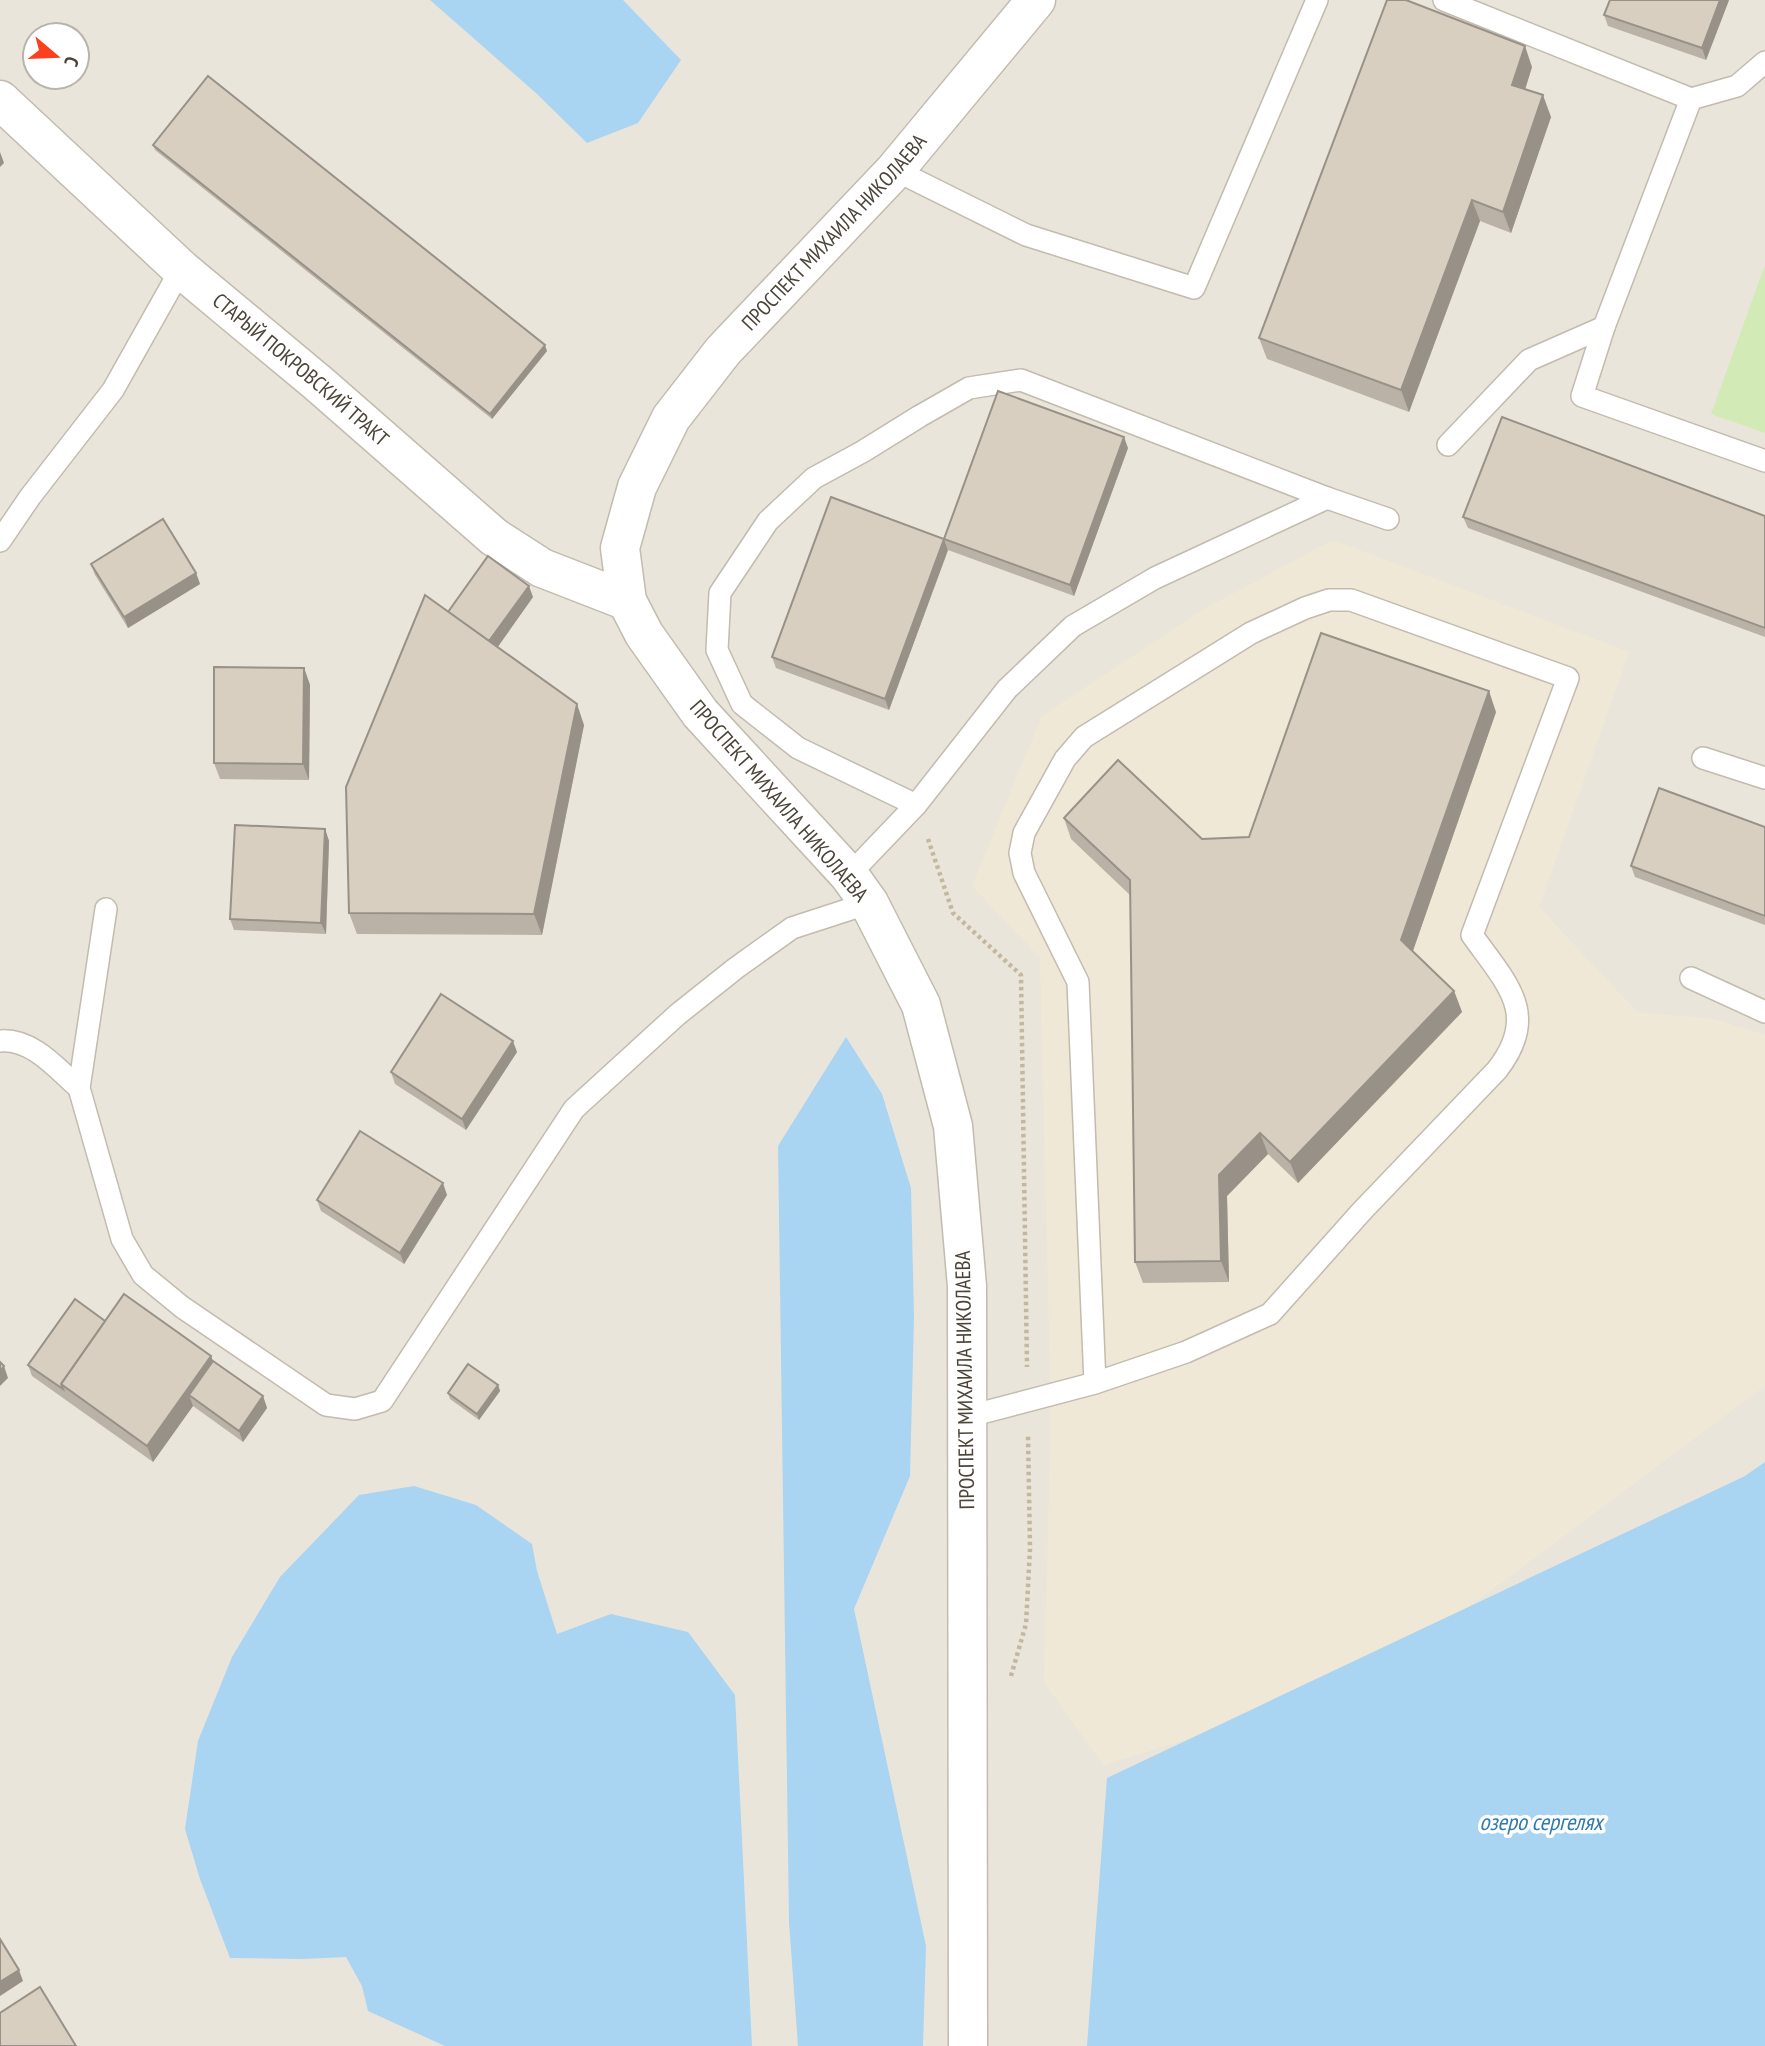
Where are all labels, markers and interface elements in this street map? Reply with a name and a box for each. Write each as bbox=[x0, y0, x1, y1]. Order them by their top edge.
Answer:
north arrow bbox=[21, 21, 91, 91]
text: С bbox=[59, 54, 85, 70]
street label: ПРОСПЕКТ МИХАИЛА НИКОЛАЕВА bbox=[736, 128, 932, 336]
street label: СТАРЫЙ ПОКРОВСКИЙ ТРАКТ bbox=[207, 287, 395, 452]
street label: ПРОСПЕКТ МИХАИЛА НИКОЛАЕВА bbox=[684, 694, 875, 907]
street label: ПРОСПЕКТ МИХАИЛА НИКОЛАЕВА bbox=[949, 1250, 980, 1510]
water label: озеро сергелях bbox=[1479, 1807, 1605, 1836]

